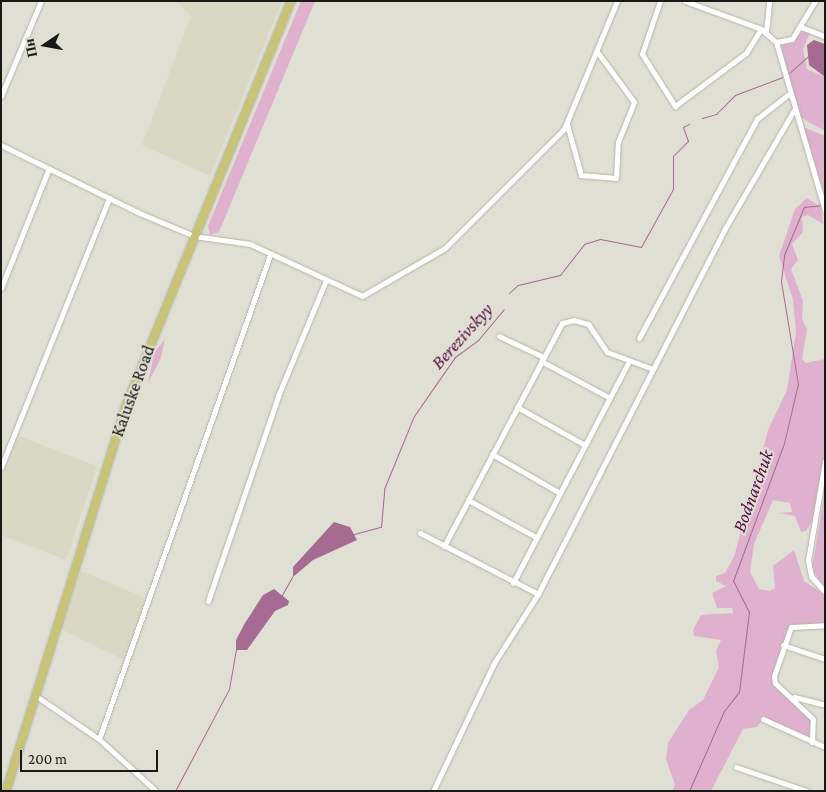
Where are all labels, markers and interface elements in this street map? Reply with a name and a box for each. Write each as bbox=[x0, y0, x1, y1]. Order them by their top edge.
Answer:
north arrow bbox=[20, 20, 70, 70]
text: Пн bbox=[21, 37, 40, 59]
water label: Berezivskyy bbox=[426, 298, 498, 374]
street label: Kaluske Road bbox=[106, 342, 160, 440]
water label: Bodnarchuk bbox=[728, 447, 778, 535]
scale bar bbox=[22, 740, 160, 772]
text: 200 m bbox=[28, 751, 67, 767]

